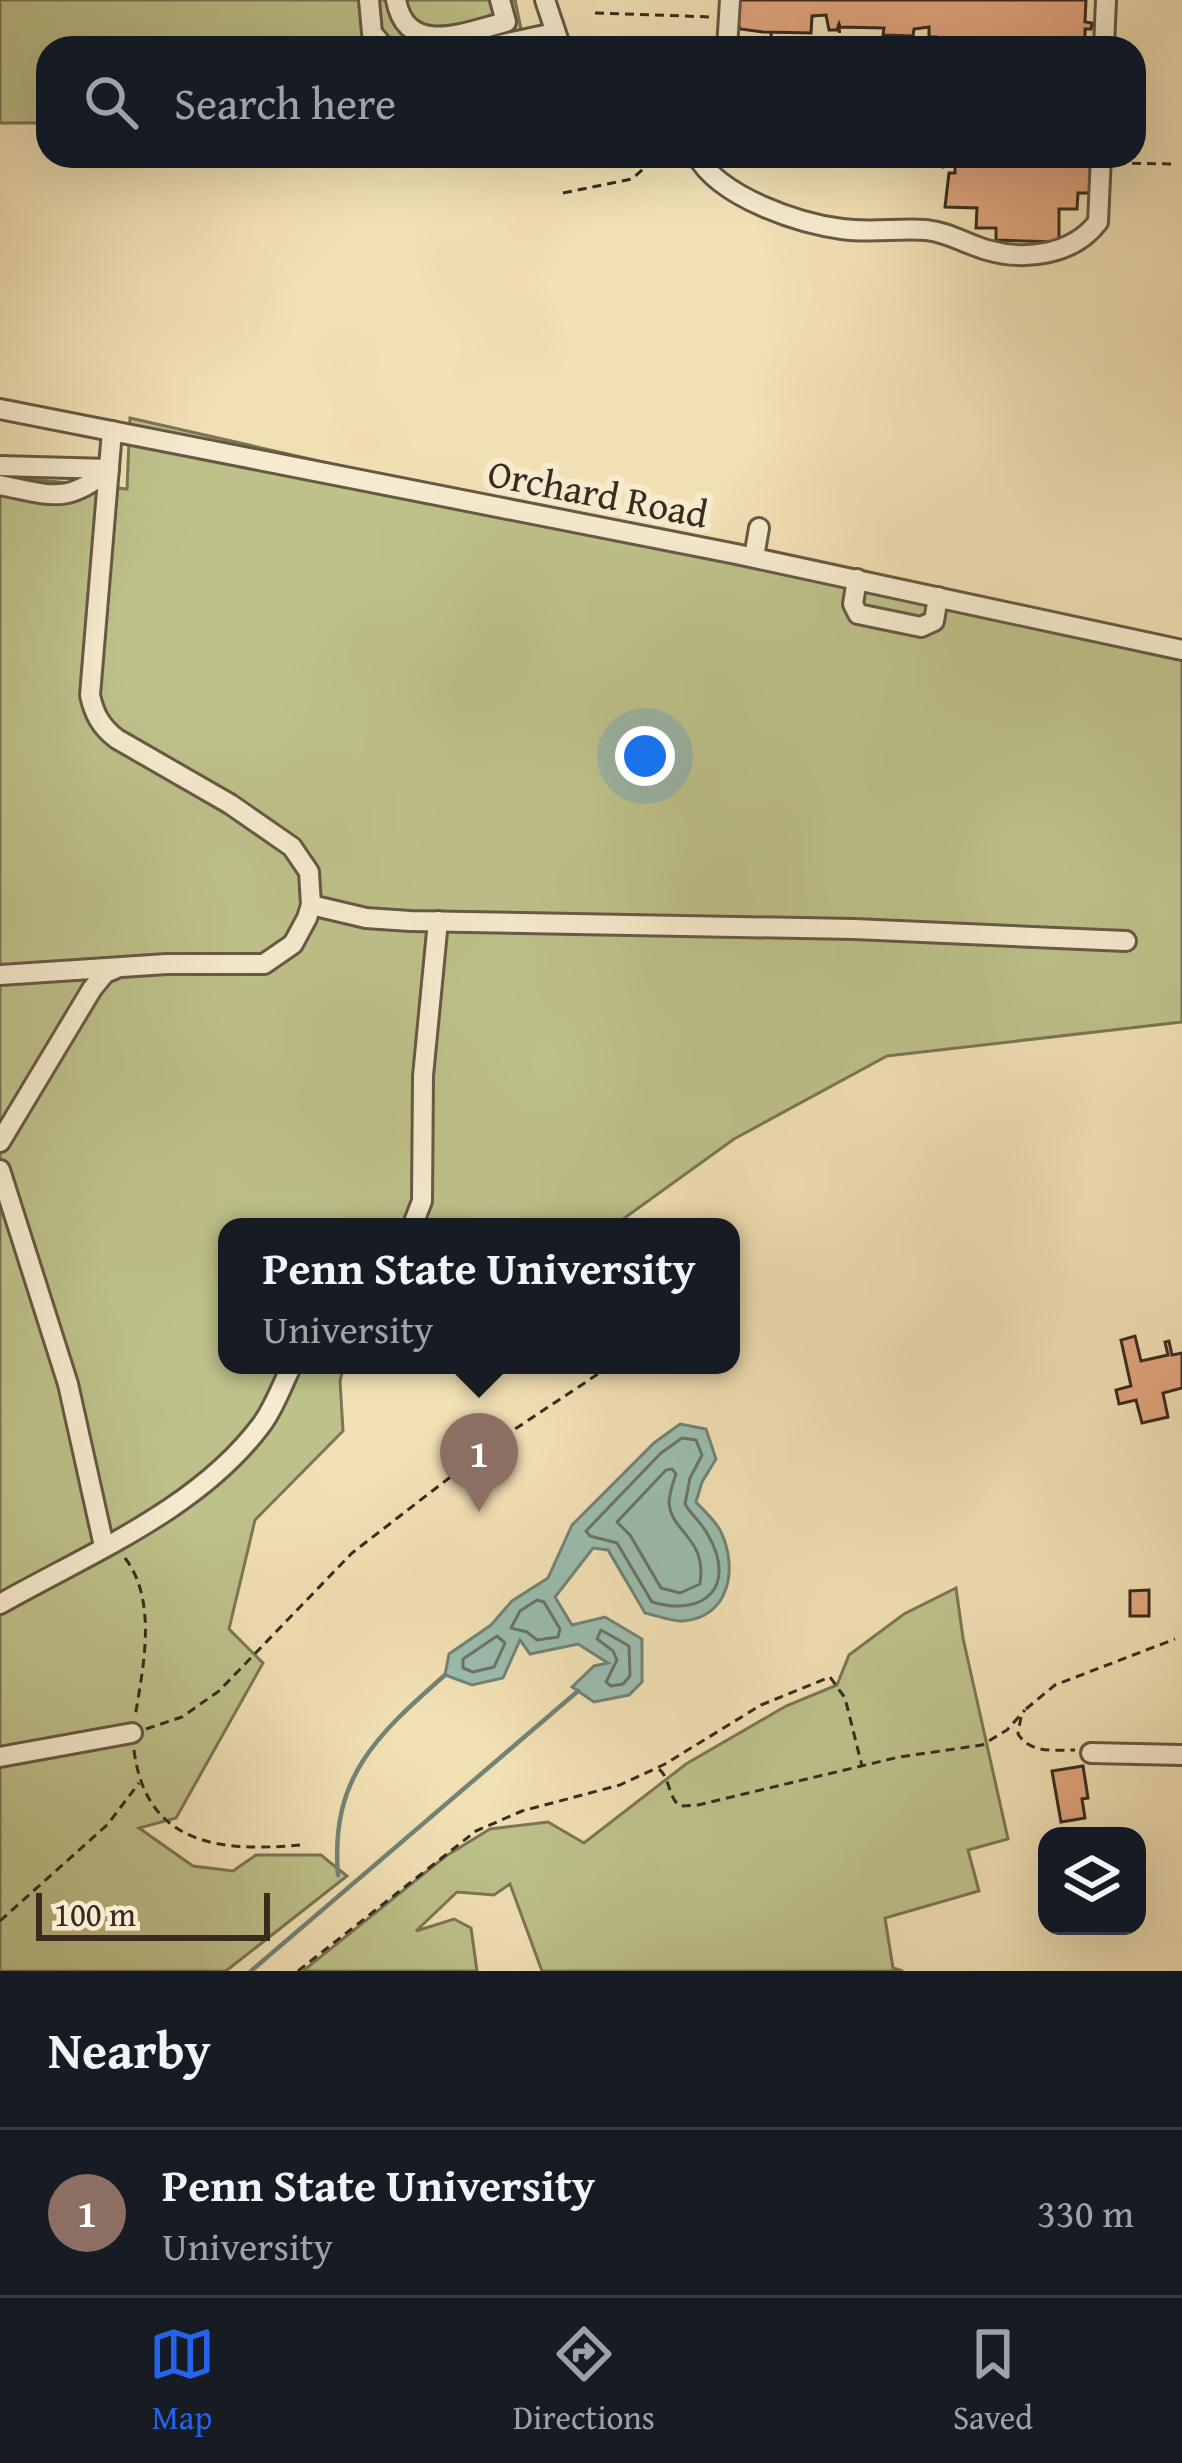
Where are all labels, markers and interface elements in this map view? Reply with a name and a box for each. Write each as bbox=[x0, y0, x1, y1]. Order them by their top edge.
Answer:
search box bbox=[36, 36, 1146, 168]
icon: search bbox=[78, 69, 144, 135]
text: Search here bbox=[174, 70, 396, 135]
street label: Orchard Road bbox=[483, 443, 713, 542]
your location bbox=[615, 726, 675, 786]
popup bbox=[218, 1218, 740, 1374]
text: Penn State University bbox=[262, 1235, 696, 1300]
text: University bbox=[262, 1300, 433, 1357]
pin: 1 bbox=[440, 1413, 518, 1512]
map controls bbox=[1038, 1827, 1146, 1935]
button: layers bbox=[1038, 1827, 1146, 1935]
scale bar bbox=[36, 1887, 270, 1940]
text: 100 m bbox=[54, 1890, 136, 1938]
text: Nearby bbox=[48, 2012, 211, 2087]
text: Penn State University bbox=[162, 2152, 595, 2217]
text: 1 bbox=[77, 2184, 97, 2241]
text: 330 m bbox=[1037, 2184, 1134, 2241]
text: University bbox=[162, 2217, 333, 2274]
tab: Map bbox=[149, 2321, 215, 2441]
tab: Directions bbox=[513, 2321, 655, 2441]
tab: Saved bbox=[953, 2321, 1033, 2441]

